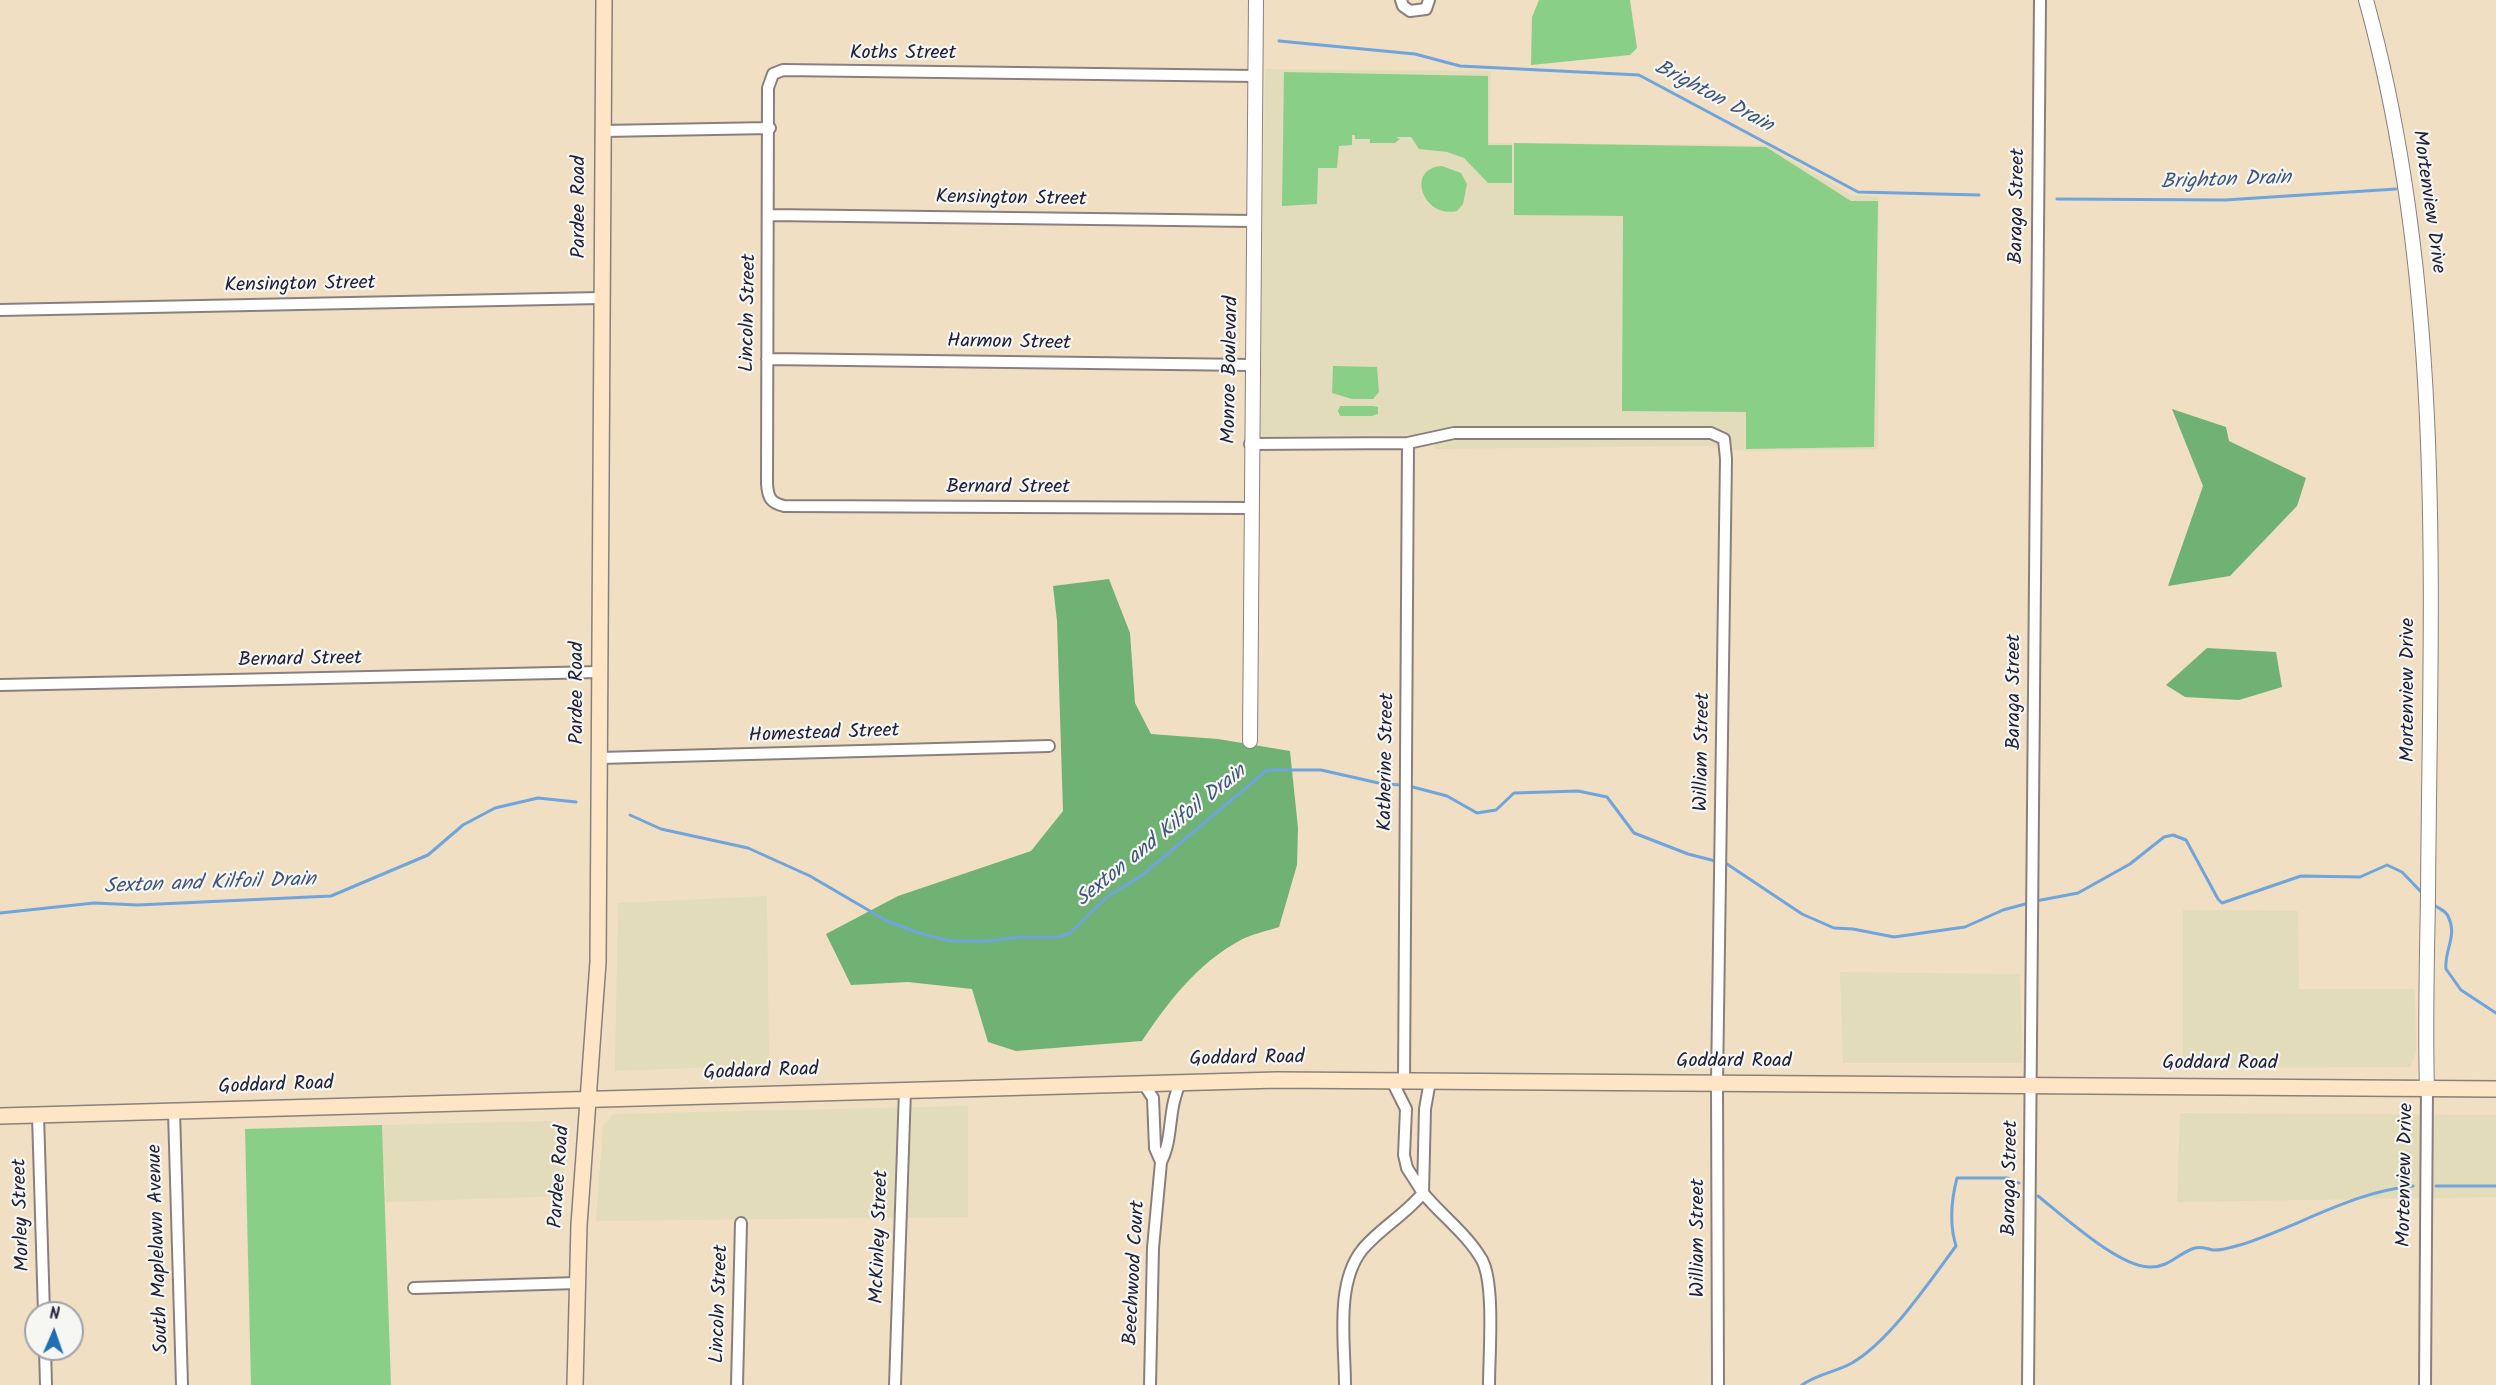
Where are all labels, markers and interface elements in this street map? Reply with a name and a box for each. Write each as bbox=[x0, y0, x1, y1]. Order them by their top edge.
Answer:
street label: Koths Street bbox=[850, 43, 956, 67]
water label: Brighton Drain bbox=[1650, 56, 1776, 140]
street label: Mortenview Drive bbox=[2405, 129, 2449, 275]
street label: Baraga Street bbox=[2006, 148, 2032, 264]
street label: Pardee Road bbox=[569, 156, 593, 258]
water label: Brighton Drain bbox=[2160, 167, 2292, 197]
street label: Kensington Street bbox=[935, 187, 1087, 213]
street label: Lincoln Street bbox=[737, 253, 763, 373]
street label: Kensington Street bbox=[224, 273, 376, 299]
street label: Monroe Boulevard bbox=[1219, 296, 1245, 444]
street label: Harmon Street bbox=[947, 331, 1071, 357]
street label: Bernard Street bbox=[946, 477, 1070, 501]
street label: Mortenview Drive bbox=[2398, 618, 2422, 762]
street label: Baraga Street bbox=[2004, 634, 2028, 750]
street label: Pardee Road bbox=[567, 642, 591, 744]
street label: Bernard Street bbox=[238, 648, 362, 674]
street label: William Street bbox=[1691, 692, 1717, 812]
street label: Katherine Street bbox=[1375, 693, 1401, 831]
street label: Homestead Street bbox=[748, 720, 900, 750]
water label: Sexton and Kilfoil Drain bbox=[1072, 761, 1252, 913]
water label: Sexton and Kilfoil Drain bbox=[104, 869, 316, 901]
street label: Goddard Road bbox=[1189, 1047, 1305, 1073]
street label: Goddard Road bbox=[1676, 1051, 1792, 1075]
street label: Goddard Road bbox=[2162, 1053, 2278, 1077]
street label: Goddard Road bbox=[703, 1059, 819, 1087]
street label: Goddard Road bbox=[218, 1073, 334, 1101]
street label: Mortenview Drive bbox=[2394, 1103, 2420, 1247]
street label: Baraga Street bbox=[1999, 1120, 2025, 1236]
street label: Pardee Road bbox=[545, 1125, 577, 1229]
street label: South Maplelawn Avenue bbox=[144, 1144, 176, 1354]
street label: Morley Street bbox=[9, 1158, 37, 1272]
street label: McKinley Street bbox=[867, 1170, 895, 1304]
street label: William Street bbox=[1688, 1179, 1712, 1297]
street label: Beechwood Court bbox=[1120, 1200, 1152, 1346]
street label: Lincoln Street bbox=[707, 1244, 735, 1364]
north arrow bbox=[24, 1301, 84, 1361]
text: N bbox=[49, 1302, 60, 1327]

